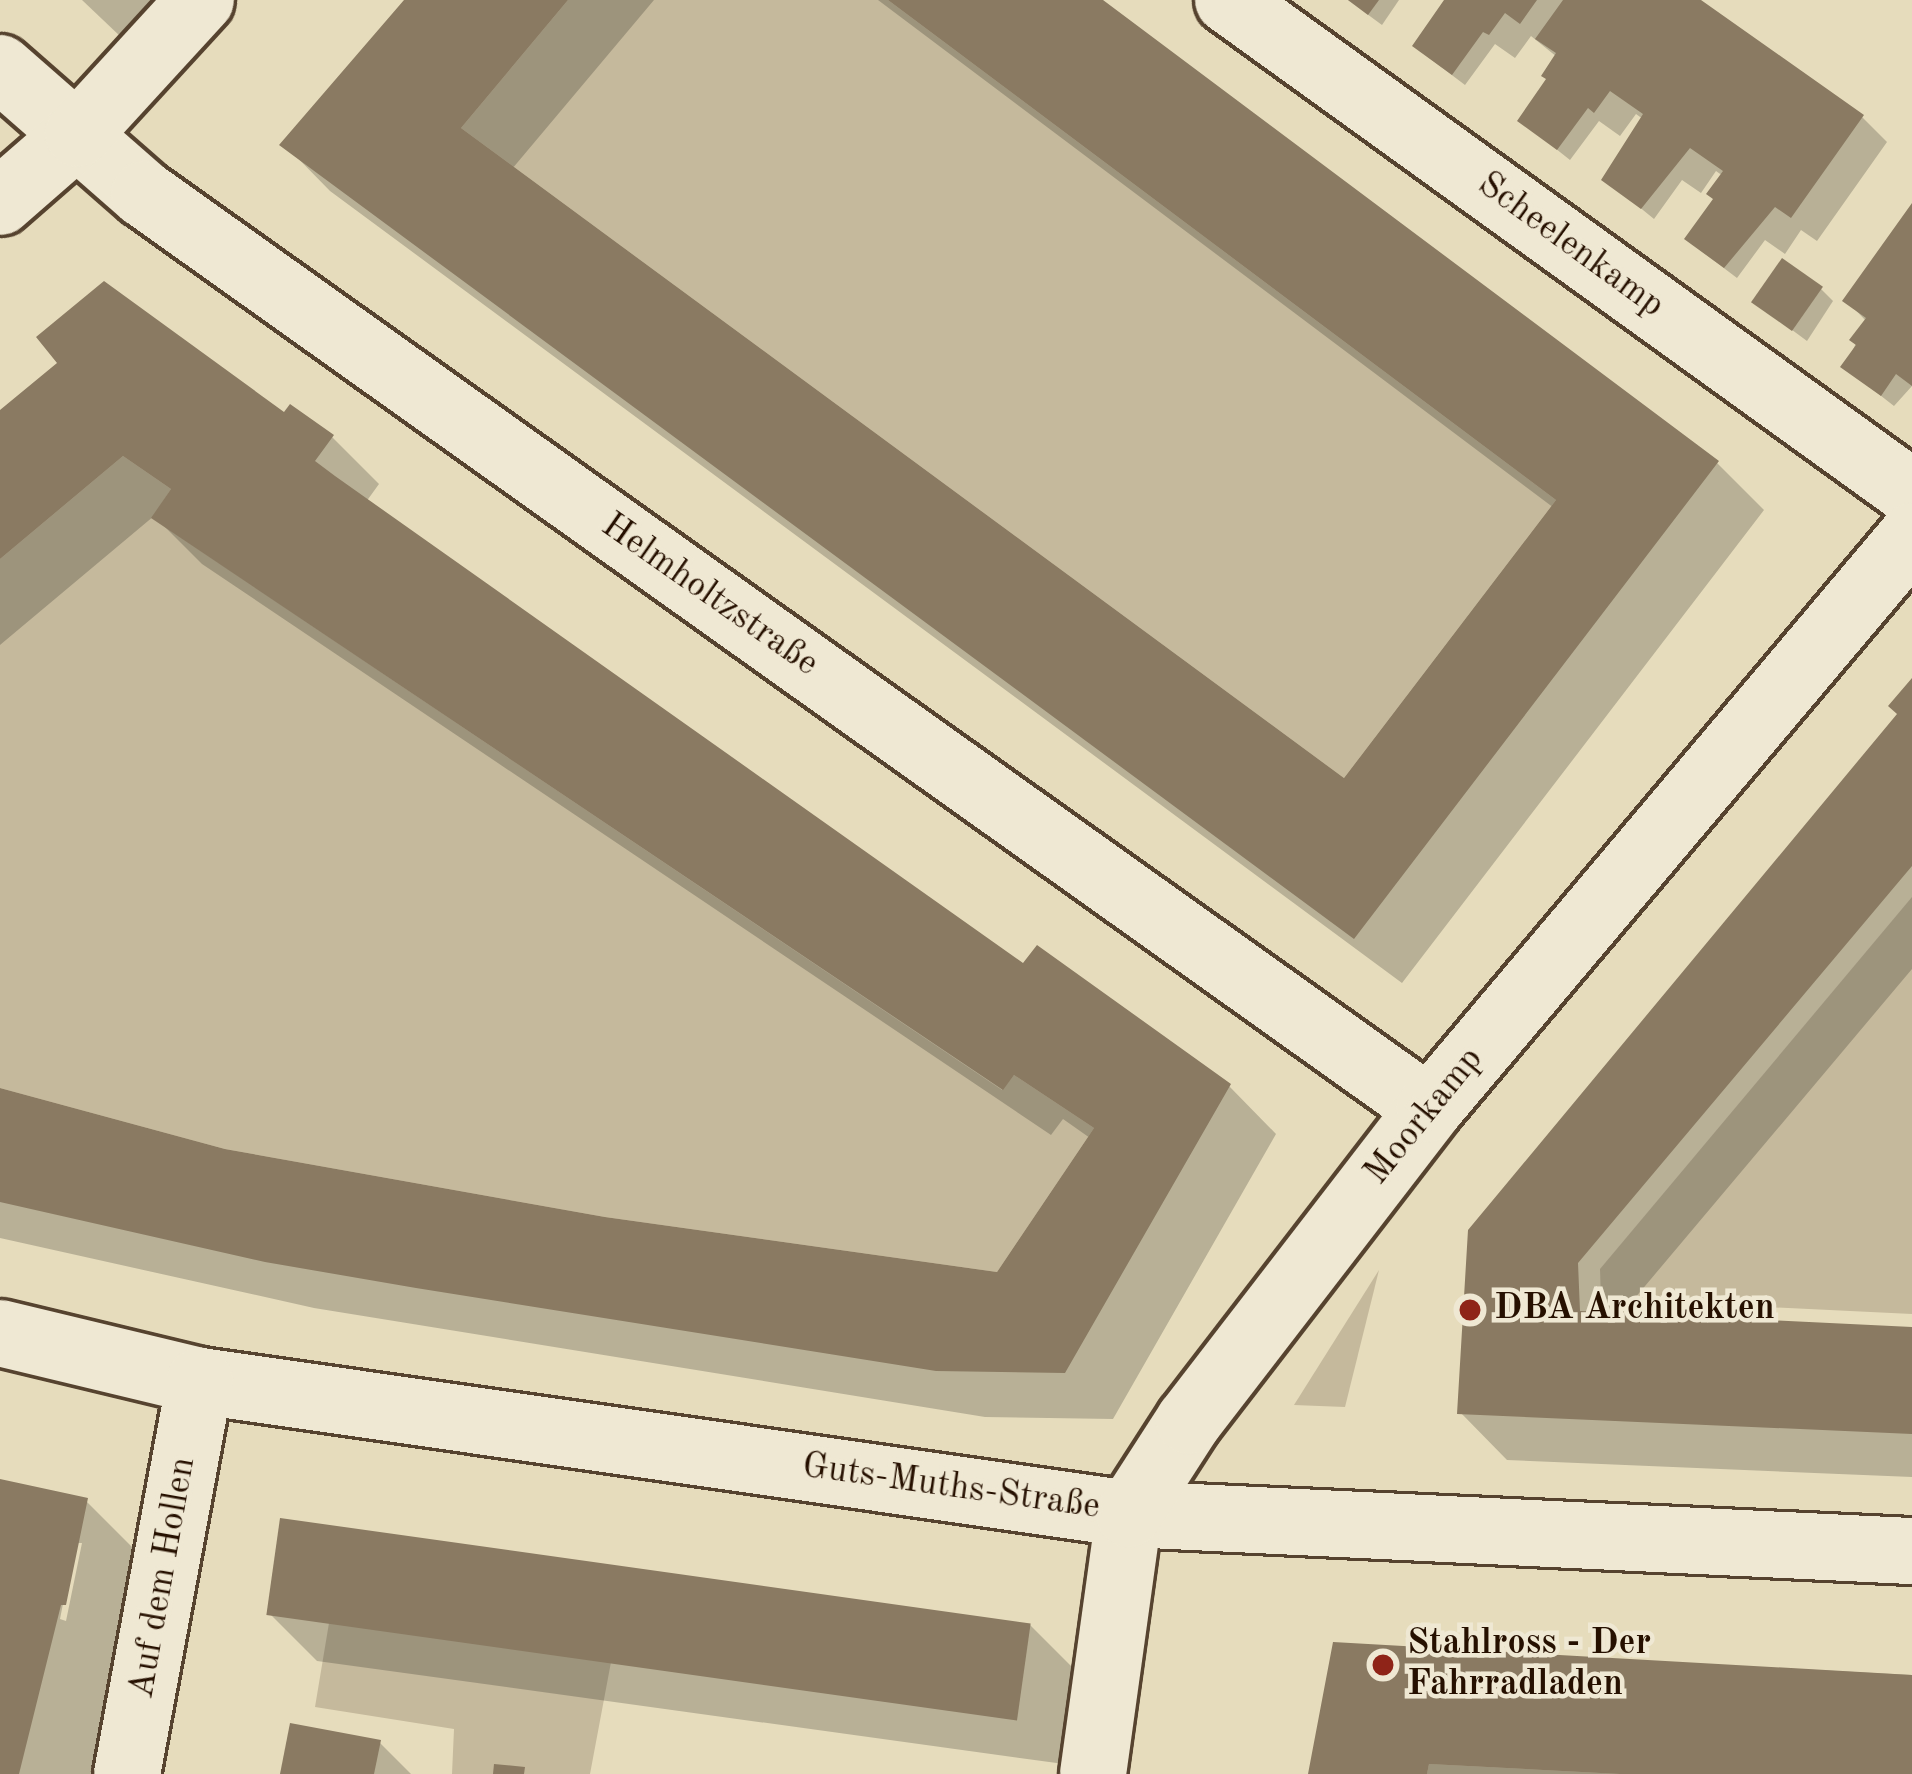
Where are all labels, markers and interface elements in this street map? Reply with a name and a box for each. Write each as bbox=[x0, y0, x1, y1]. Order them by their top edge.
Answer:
street label: Scheelenkamp bbox=[1468, 164, 1672, 328]
street label: Helmholtzstraße bbox=[592, 505, 826, 687]
street label: Moorkamp bbox=[1356, 1040, 1494, 1194]
place label: DBA Architekten bbox=[1494, 1288, 1775, 1332]
marker: DBA Architekten bbox=[1457, 1297, 1483, 1323]
street label: Guts-Muths-Straße bbox=[799, 1446, 1103, 1530]
street label: Auf dem Hollen bbox=[122, 1454, 206, 1702]
place label: Stahlross - Der Fahrradladen bbox=[1407, 1622, 1651, 1707]
marker: Stahlross - Der Fahrradladen bbox=[1370, 1652, 1396, 1678]

